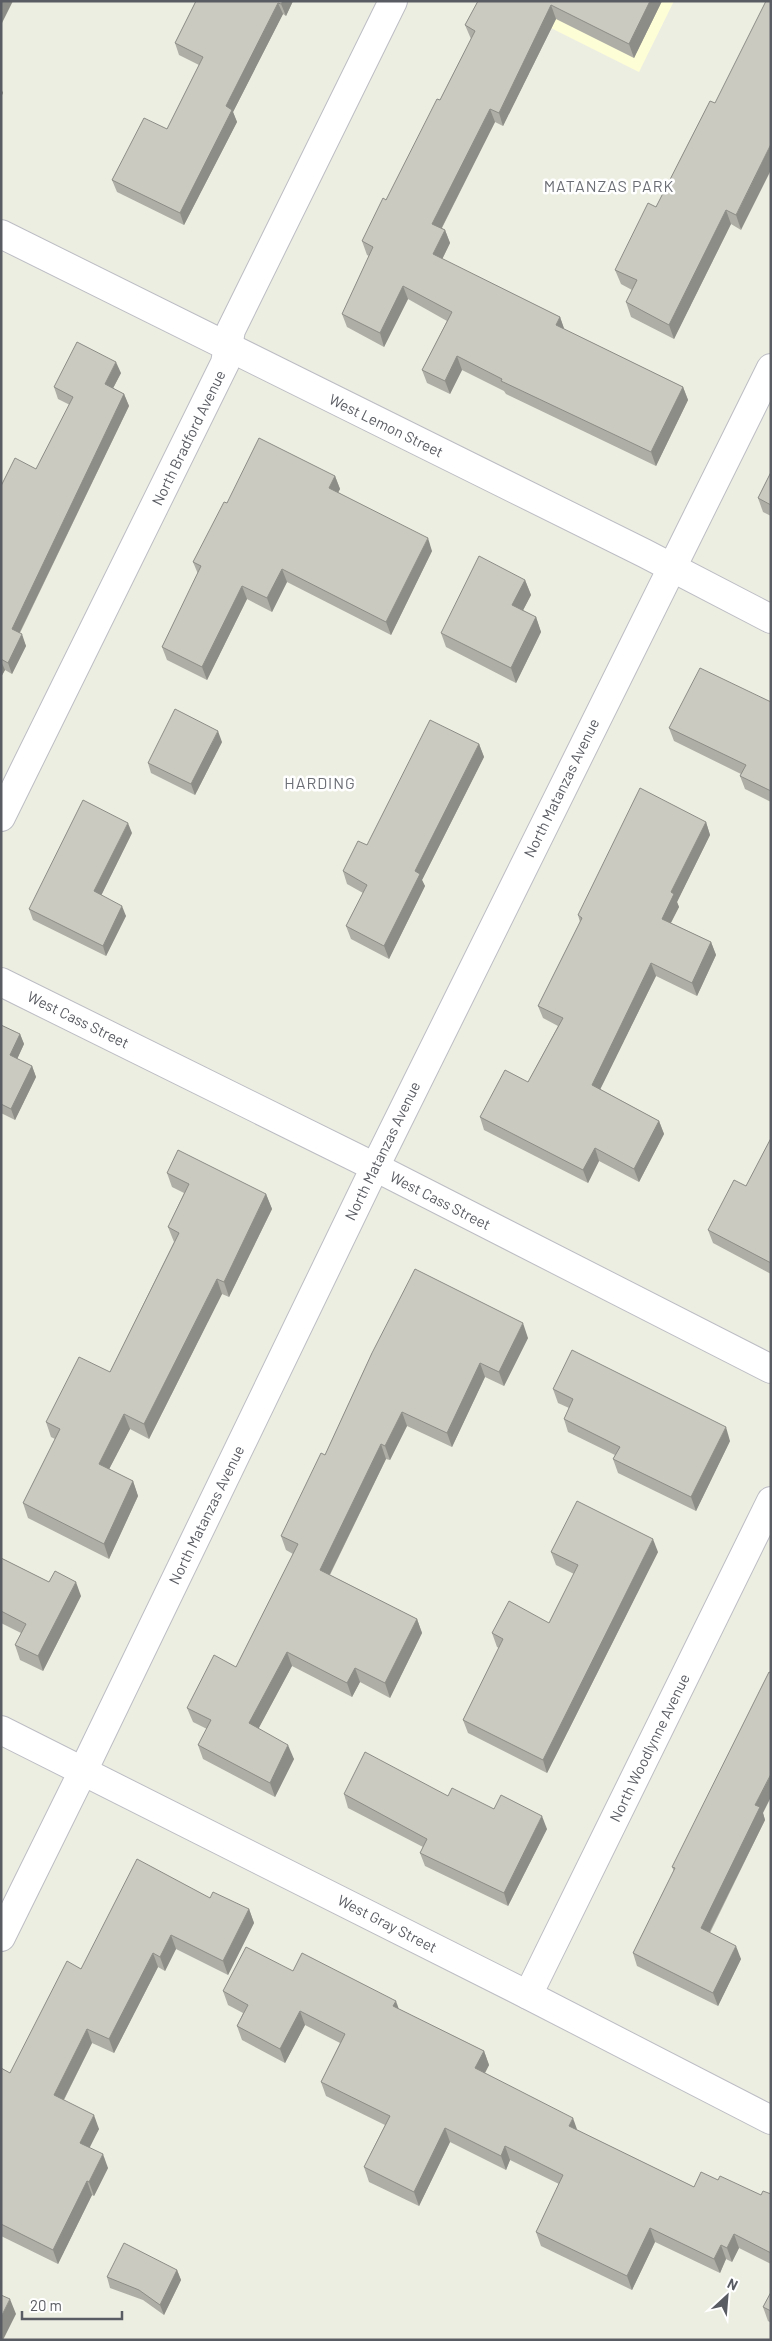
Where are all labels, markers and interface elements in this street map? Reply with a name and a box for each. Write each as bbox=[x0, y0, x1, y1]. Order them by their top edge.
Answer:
district label: MATANZAS PARK bbox=[544, 176, 674, 195]
street label: North Bradford Avenue bbox=[148, 367, 229, 508]
street label: West Lemon Street bbox=[326, 390, 447, 461]
street label: North Matanzas Avenue bbox=[520, 715, 603, 860]
district label: HARDING bbox=[284, 773, 356, 792]
street label: West Cass Street bbox=[25, 987, 132, 1051]
street label: North Matanzas Avenue bbox=[341, 1078, 424, 1223]
street label: West Cass Street bbox=[387, 1167, 494, 1233]
street label: North Matanzas Avenue bbox=[165, 1442, 248, 1587]
street label: North Woodlynne Avenue bbox=[605, 1671, 693, 1825]
street label: West Gray Street bbox=[335, 1890, 440, 1956]
north arrow bbox=[702, 2271, 752, 2321]
text: N bbox=[725, 2274, 741, 2294]
scale bar bbox=[22, 2288, 122, 2320]
text: 20 m bbox=[30, 2296, 62, 2314]

